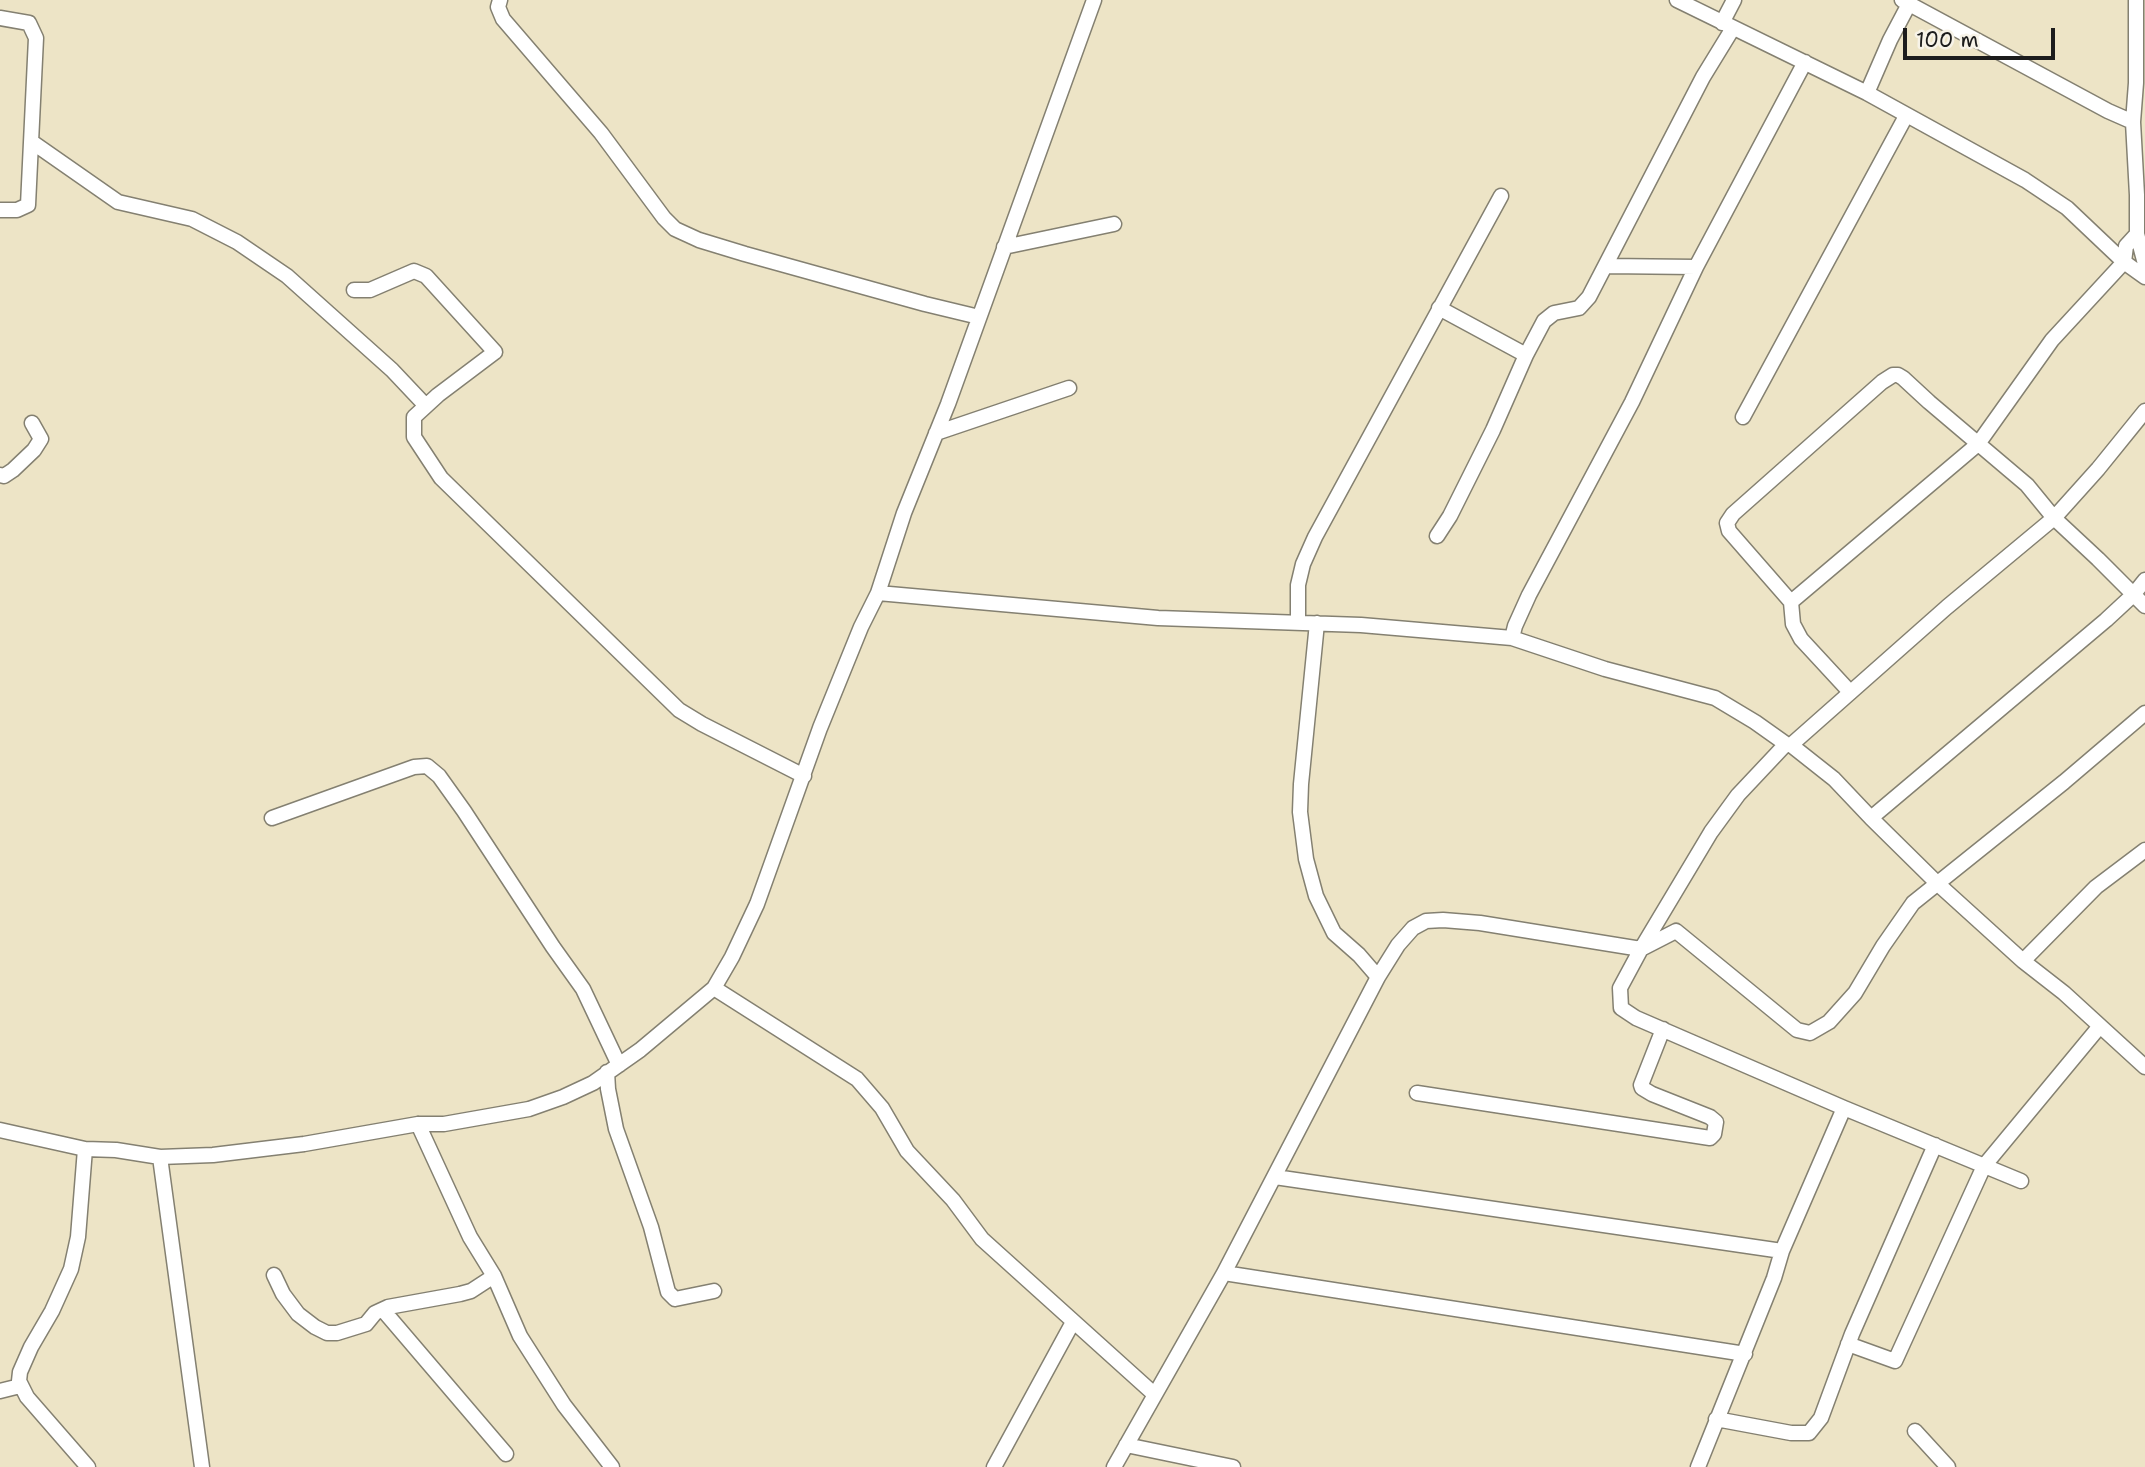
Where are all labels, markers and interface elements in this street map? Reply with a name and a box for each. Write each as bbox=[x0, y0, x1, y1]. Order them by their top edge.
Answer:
scale bar bbox=[1907, 14, 2059, 58]
text: 100 m bbox=[1916, 26, 1979, 54]

